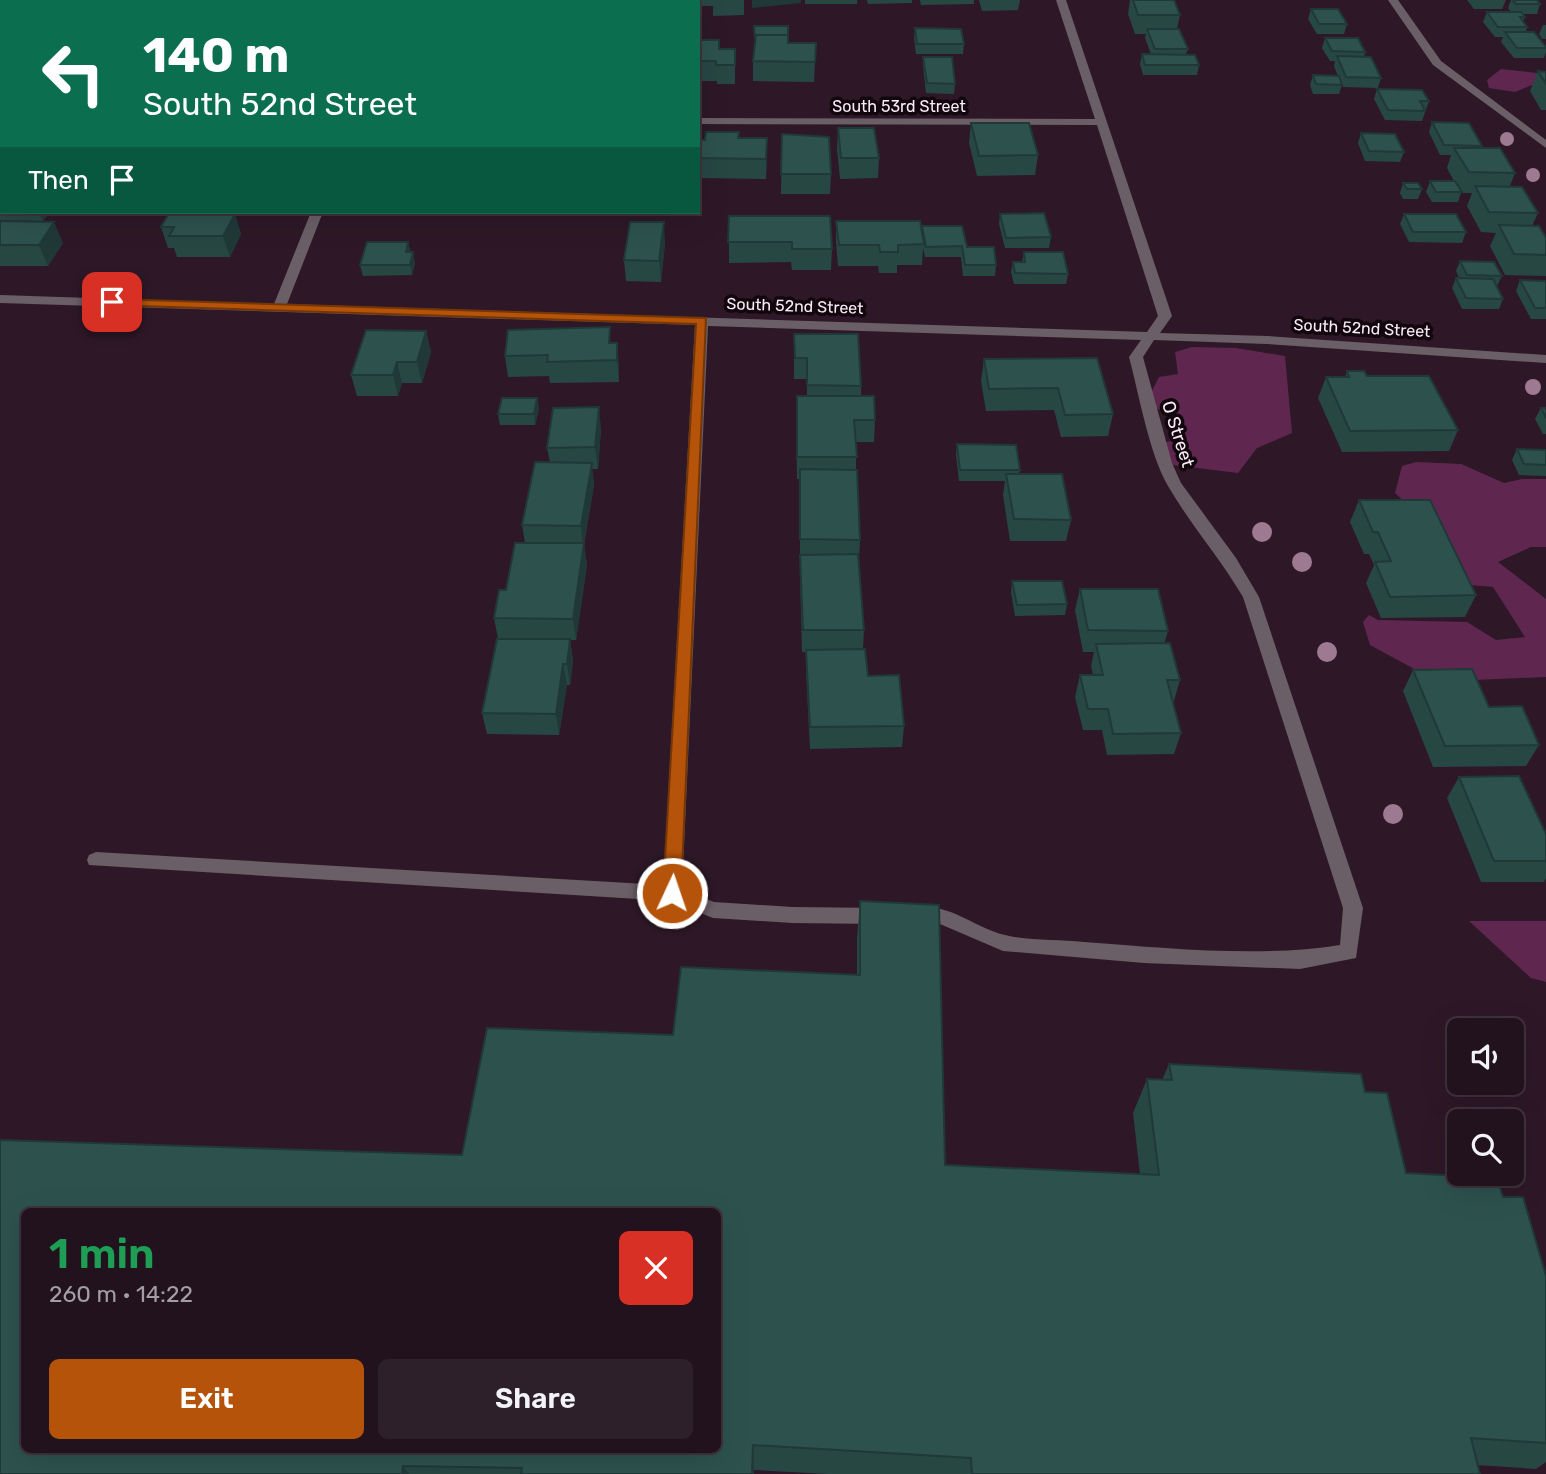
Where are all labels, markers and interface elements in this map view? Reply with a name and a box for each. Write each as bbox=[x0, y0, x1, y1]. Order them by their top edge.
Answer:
text: 140 m bbox=[143, 26, 289, 84]
icon: left bbox=[28, 28, 119, 119]
text: South 52nd Street bbox=[143, 85, 417, 123]
street label: South 53rd Street bbox=[832, 97, 966, 116]
icon: arrive bbox=[103, 161, 141, 199]
text: Then bbox=[28, 165, 89, 196]
pin bbox=[82, 272, 142, 332]
icon: arrive bbox=[93, 283, 131, 321]
street label: South 52nd Street bbox=[726, 294, 864, 318]
street label: South 52nd Street bbox=[1293, 315, 1431, 341]
street label: O Street bbox=[1157, 398, 1199, 470]
position arrow bbox=[635, 856, 709, 930]
map controls bbox=[1447, 1018, 1524, 1186]
button: sound bbox=[1447, 1018, 1524, 1095]
button: search bbox=[1447, 1109, 1524, 1186]
text: 1 min bbox=[49, 1229, 155, 1279]
button: close bbox=[619, 1231, 693, 1305]
text: 260 m · 14:22 bbox=[49, 1280, 193, 1308]
button: Exit bbox=[49, 1359, 364, 1439]
button: Share bbox=[378, 1359, 693, 1439]

